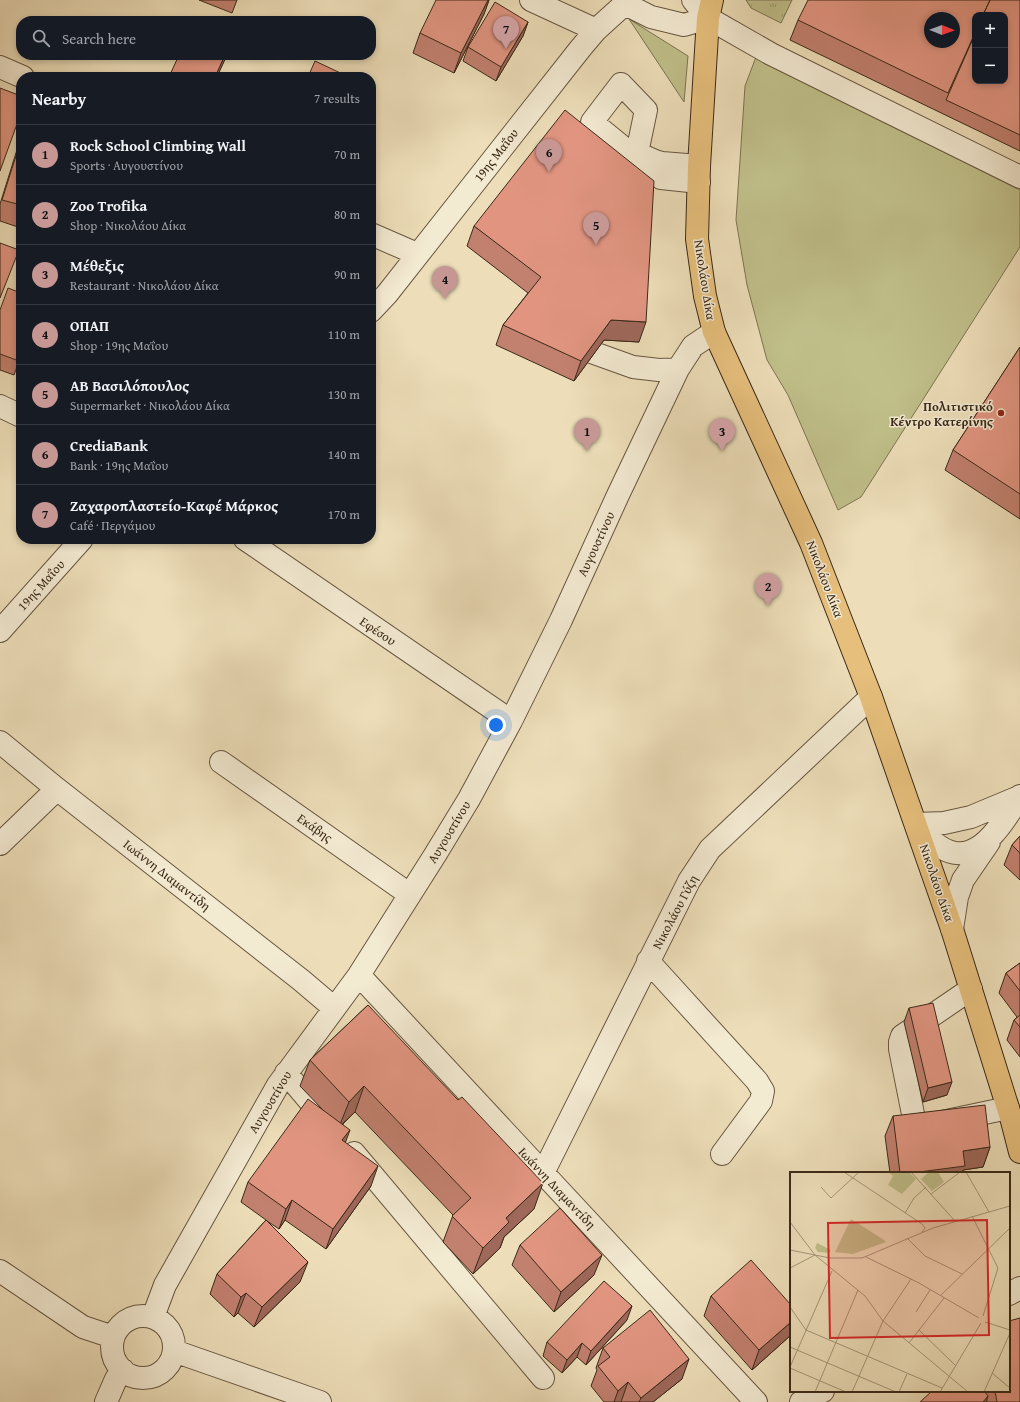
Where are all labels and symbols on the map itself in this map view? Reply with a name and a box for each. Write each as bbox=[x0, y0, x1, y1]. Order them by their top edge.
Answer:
north arrow bbox=[924, 12, 960, 48]
pin: 7 bbox=[493, 16, 519, 49]
street label: 19ης Μαΐου bbox=[469, 124, 523, 186]
pin: 6 bbox=[536, 139, 562, 172]
pin: 5 bbox=[583, 212, 609, 245]
street label: Νικολάου Δίκα bbox=[689, 238, 721, 322]
pin: 4 bbox=[432, 266, 458, 299]
place label: Πολιτιστικό Κέντρο Κατερίνης bbox=[890, 397, 993, 431]
marker: Πολιτιστικό Κέντρο Κατερίνης bbox=[996, 408, 1006, 418]
pin: 1 bbox=[574, 418, 600, 451]
pin: 3 bbox=[709, 418, 735, 451]
street label: Αυγουστίνου bbox=[573, 508, 619, 580]
street label: Νικολάου Δίκα bbox=[802, 538, 848, 620]
street label: 19ης Μαΐου bbox=[13, 555, 69, 615]
pin: 2 bbox=[755, 573, 781, 606]
street label: Εφέσου bbox=[356, 612, 400, 650]
your location bbox=[486, 715, 506, 735]
street label: Αυγουστίνου bbox=[423, 797, 475, 867]
street label: Εκάβης bbox=[293, 809, 337, 847]
street label: Ιωάννη Διαμαντίδη bbox=[119, 835, 215, 915]
street label: Νικολάου Δίκα bbox=[915, 842, 959, 924]
street label: Νικολάου Γύζη bbox=[647, 871, 703, 953]
street label: Αυγουστίνου bbox=[244, 1067, 296, 1137]
street label: Ιωάννη Διαμαντίδη bbox=[514, 1143, 600, 1233]
inset map bbox=[790, 1172, 1010, 1392]

